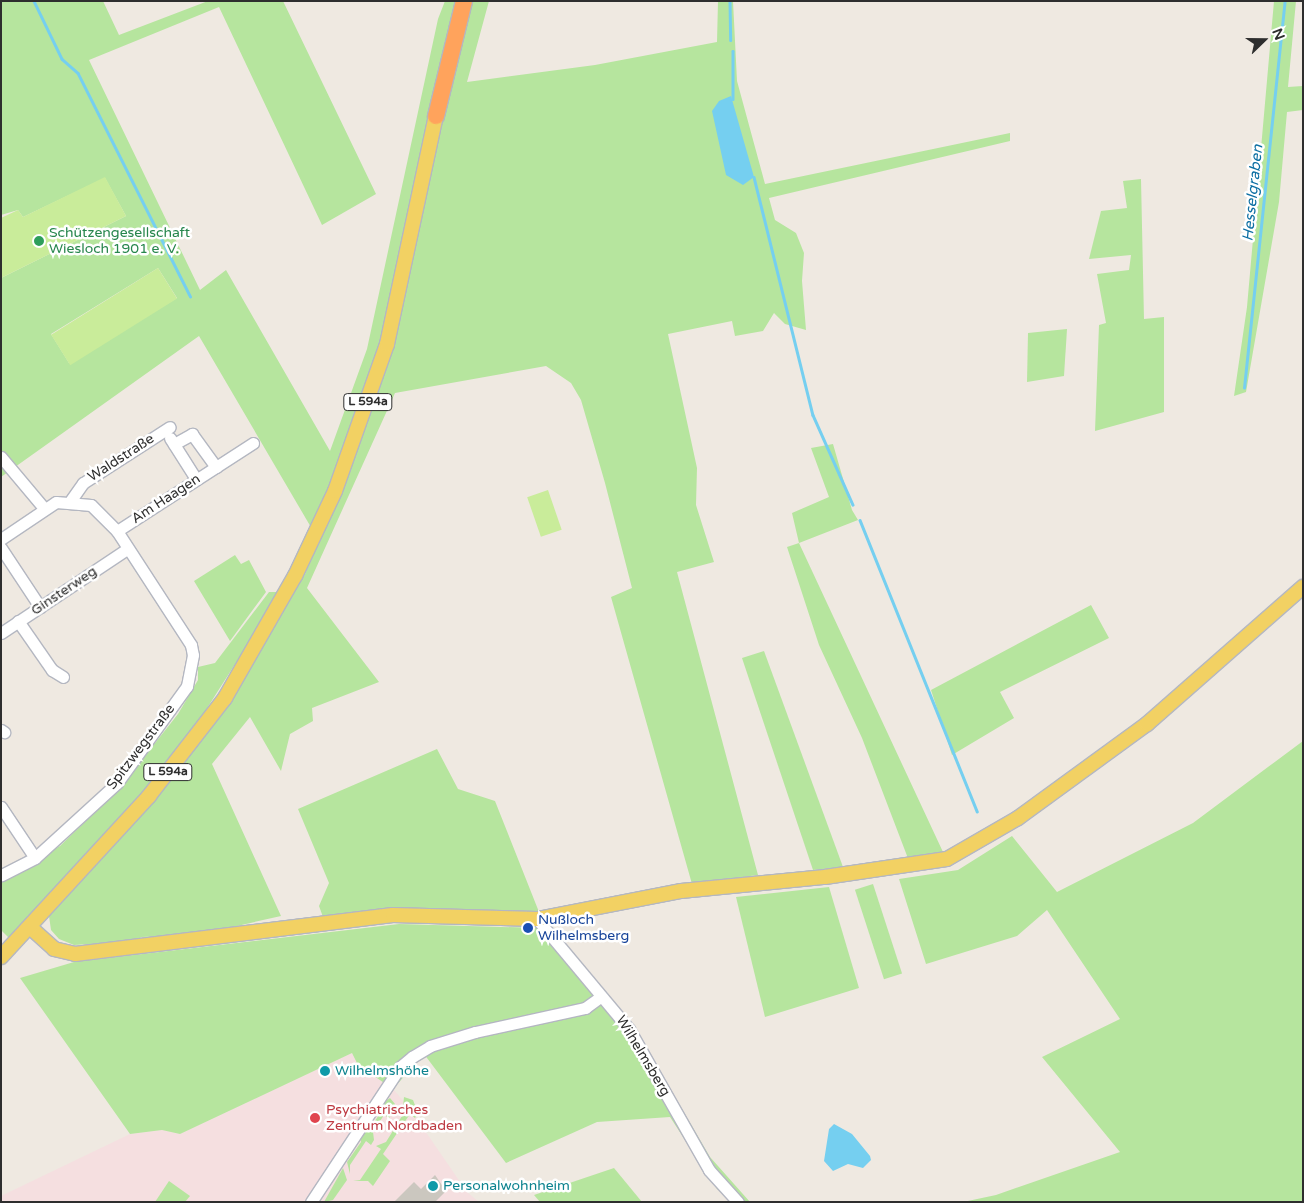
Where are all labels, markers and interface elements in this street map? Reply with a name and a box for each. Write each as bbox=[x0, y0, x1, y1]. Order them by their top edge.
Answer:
north arrow bbox=[1239, 15, 1289, 65]
text: N bbox=[1268, 26, 1288, 43]
water label: Hesselgraben bbox=[1239, 144, 1267, 242]
place label: Schützengesellschaft Wiesloch 1901 e. V. bbox=[49, 225, 190, 258]
marker: Schützengesellschaft Wiesloch 1901 e. V. bbox=[33, 235, 45, 247]
road number: L 594a bbox=[343, 392, 393, 412]
street label: Waldstraße bbox=[85, 430, 157, 486]
street label: Am Haagen bbox=[129, 471, 203, 527]
street label: Ginsterweg bbox=[28, 563, 100, 619]
street label: Spitzwegstraße bbox=[103, 701, 179, 793]
road number: L 594a bbox=[143, 762, 193, 782]
place label: Nußloch Wilhelmsberg bbox=[538, 912, 629, 944]
marker: Nußloch Wilhelmsberg bbox=[522, 922, 534, 934]
street label: Wilhelmsberg bbox=[612, 1013, 674, 1099]
place label: Wilhelmshöhe bbox=[335, 1063, 429, 1079]
marker: Wilhelmshöhe bbox=[319, 1065, 331, 1077]
place label: Psychiatrisches Zentrum Nordbaden bbox=[326, 1102, 462, 1134]
marker: Psychiatrisches Zentrum Nordbaden bbox=[308, 1111, 322, 1125]
place label: Personalwohnheim bbox=[443, 1178, 570, 1194]
marker: Personalwohnheim bbox=[427, 1180, 439, 1192]

